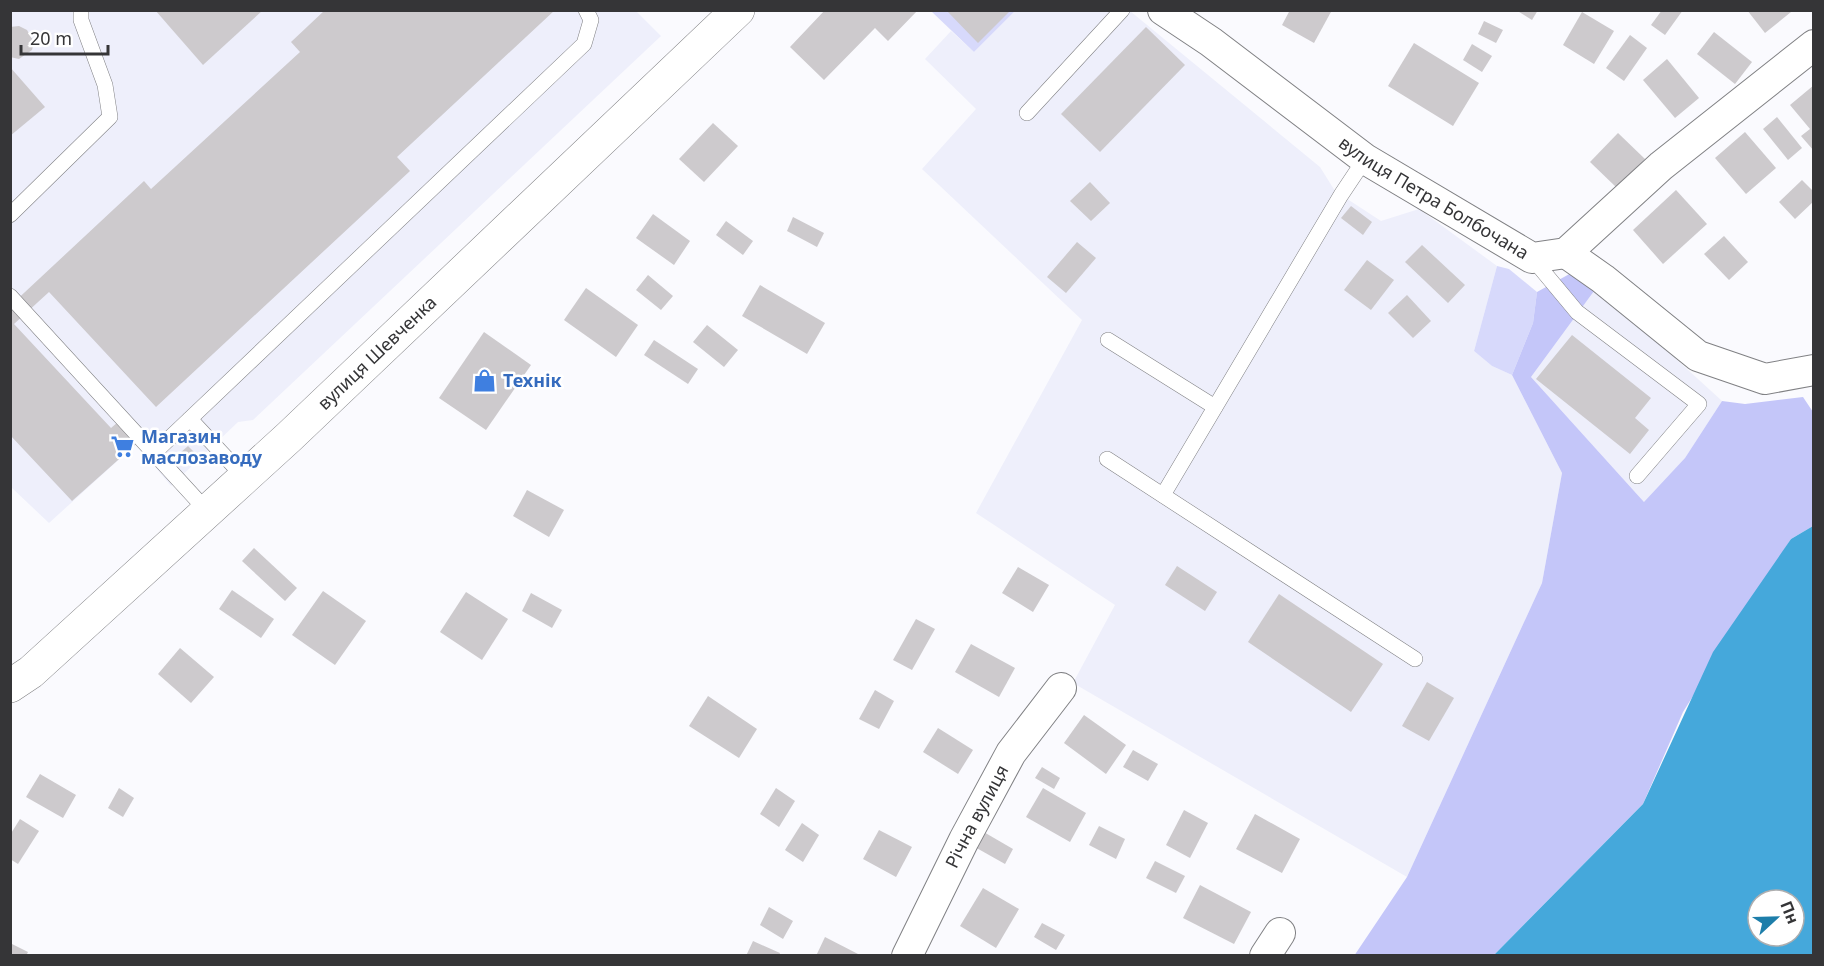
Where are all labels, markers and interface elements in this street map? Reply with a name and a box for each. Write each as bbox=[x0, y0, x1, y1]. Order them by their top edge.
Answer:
scale bar bbox=[21, 18, 108, 56]
text: 20 m bbox=[30, 26, 72, 50]
street label: вулиця Петра Болбочана bbox=[1334, 130, 1533, 264]
street label: вулиця Шевченка bbox=[312, 290, 441, 415]
shop icon: Технік bbox=[472, 368, 498, 394]
place label: Технік bbox=[503, 368, 562, 392]
place label: Магазин маслозаводу bbox=[141, 424, 263, 469]
supermarket icon: Магазин маслозаводу bbox=[110, 434, 136, 460]
street label: Річна вулиця bbox=[939, 760, 1013, 872]
north arrow bbox=[1746, 888, 1806, 948]
text: Пн bbox=[1775, 898, 1804, 927]

